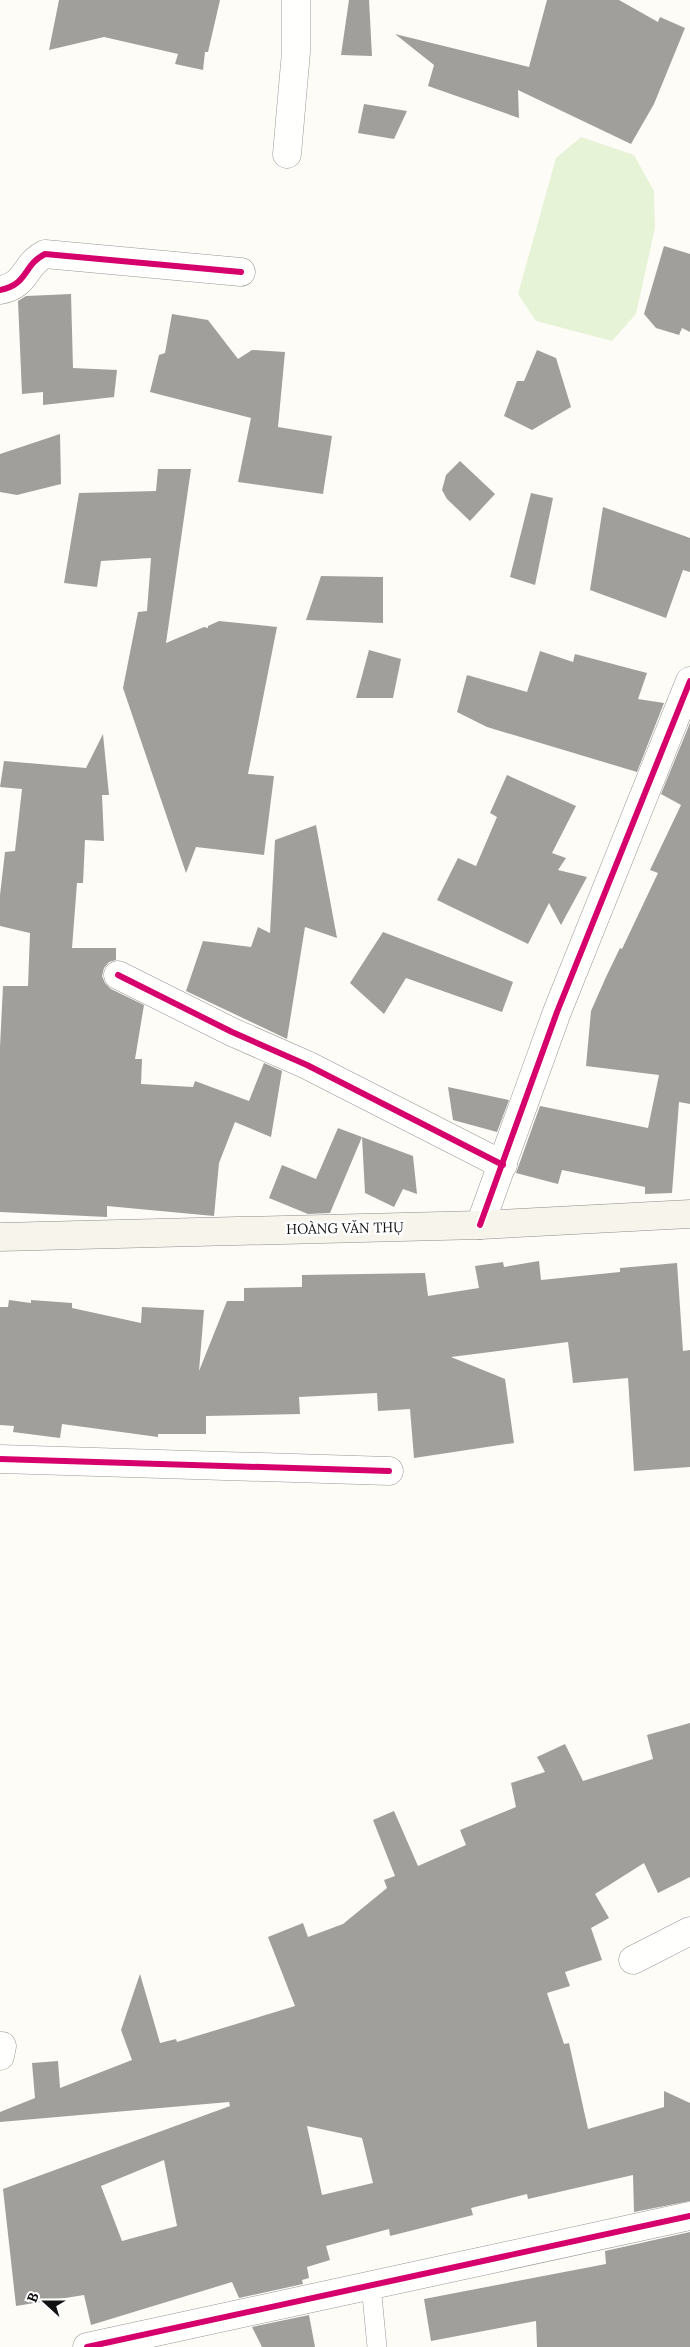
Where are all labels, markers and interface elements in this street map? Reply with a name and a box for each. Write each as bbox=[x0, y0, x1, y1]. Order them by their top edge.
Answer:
street label: HOÀNG VĂN THỤ bbox=[286, 1218, 404, 1238]
north arrow bbox=[20, 2277, 70, 2327]
text: B bbox=[23, 2290, 43, 2305]

